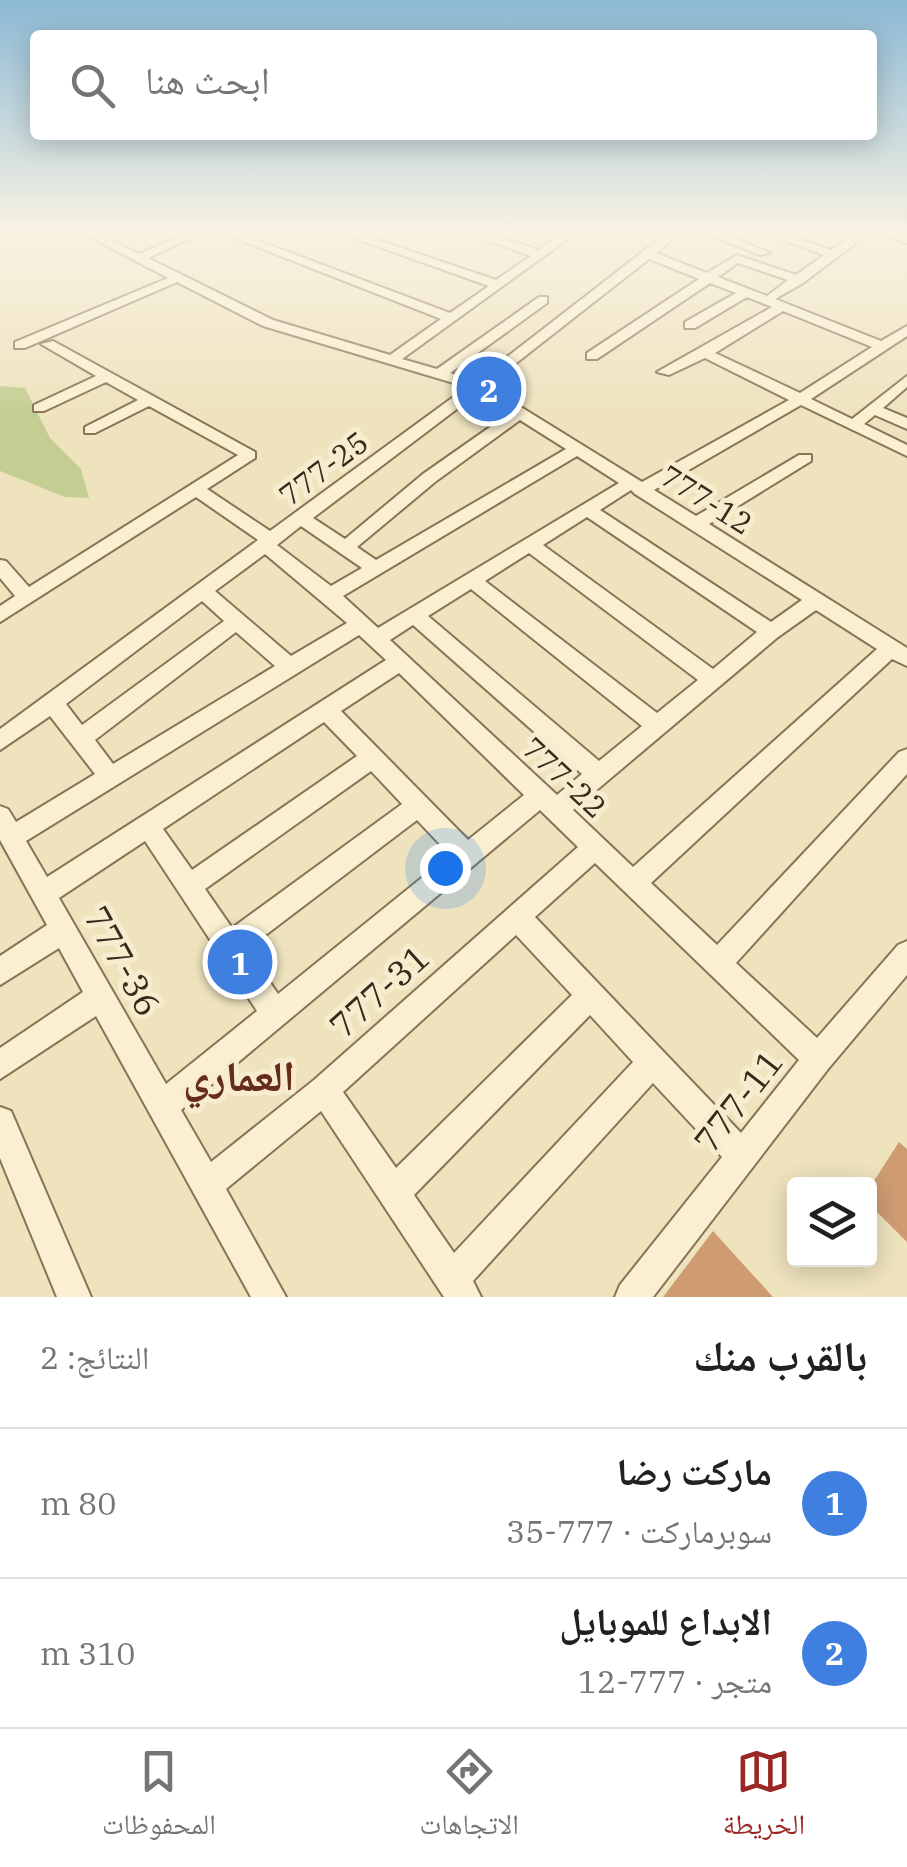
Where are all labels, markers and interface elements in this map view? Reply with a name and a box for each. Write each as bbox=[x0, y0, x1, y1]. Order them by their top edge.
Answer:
search box bbox=[30, 30, 877, 140]
text: ابحث هنا bbox=[145, 55, 270, 104]
icon: search bbox=[65, 58, 120, 113]
pin: 2 bbox=[456, 352, 522, 426]
street label: 777-25 bbox=[271, 422, 375, 514]
street label: 777-12 bbox=[654, 455, 760, 543]
street label: 777-22 bbox=[514, 728, 616, 826]
your location bbox=[420, 843, 471, 894]
street label: 777-36 bbox=[74, 898, 172, 1024]
pin: 1 bbox=[208, 924, 272, 1000]
street label: 777-31 bbox=[319, 934, 439, 1048]
street label: 777-11 bbox=[683, 1040, 793, 1162]
district label: العماري bbox=[183, 1048, 295, 1109]
map controls bbox=[787, 1177, 877, 1267]
button: layers bbox=[787, 1177, 877, 1267]
text: بالقرب منك bbox=[693, 1328, 867, 1383]
text: النتائج: 2 bbox=[40, 1336, 149, 1378]
text: ماركت رضا bbox=[617, 1446, 772, 1495]
text: 80 m bbox=[40, 1482, 116, 1524]
text: 1 bbox=[825, 1482, 844, 1524]
text: سوبرماركت · 777-35 bbox=[506, 1510, 772, 1552]
text: الابداع للموبايل bbox=[559, 1596, 772, 1645]
text: 310 m bbox=[40, 1632, 136, 1674]
text: 2 bbox=[825, 1632, 844, 1674]
text: متجر · 777-12 bbox=[578, 1660, 772, 1702]
tab: المحفوظات bbox=[102, 1744, 216, 1852]
tab: الاتجاهات bbox=[420, 1744, 519, 1852]
tab: الخريطة bbox=[723, 1744, 805, 1852]

